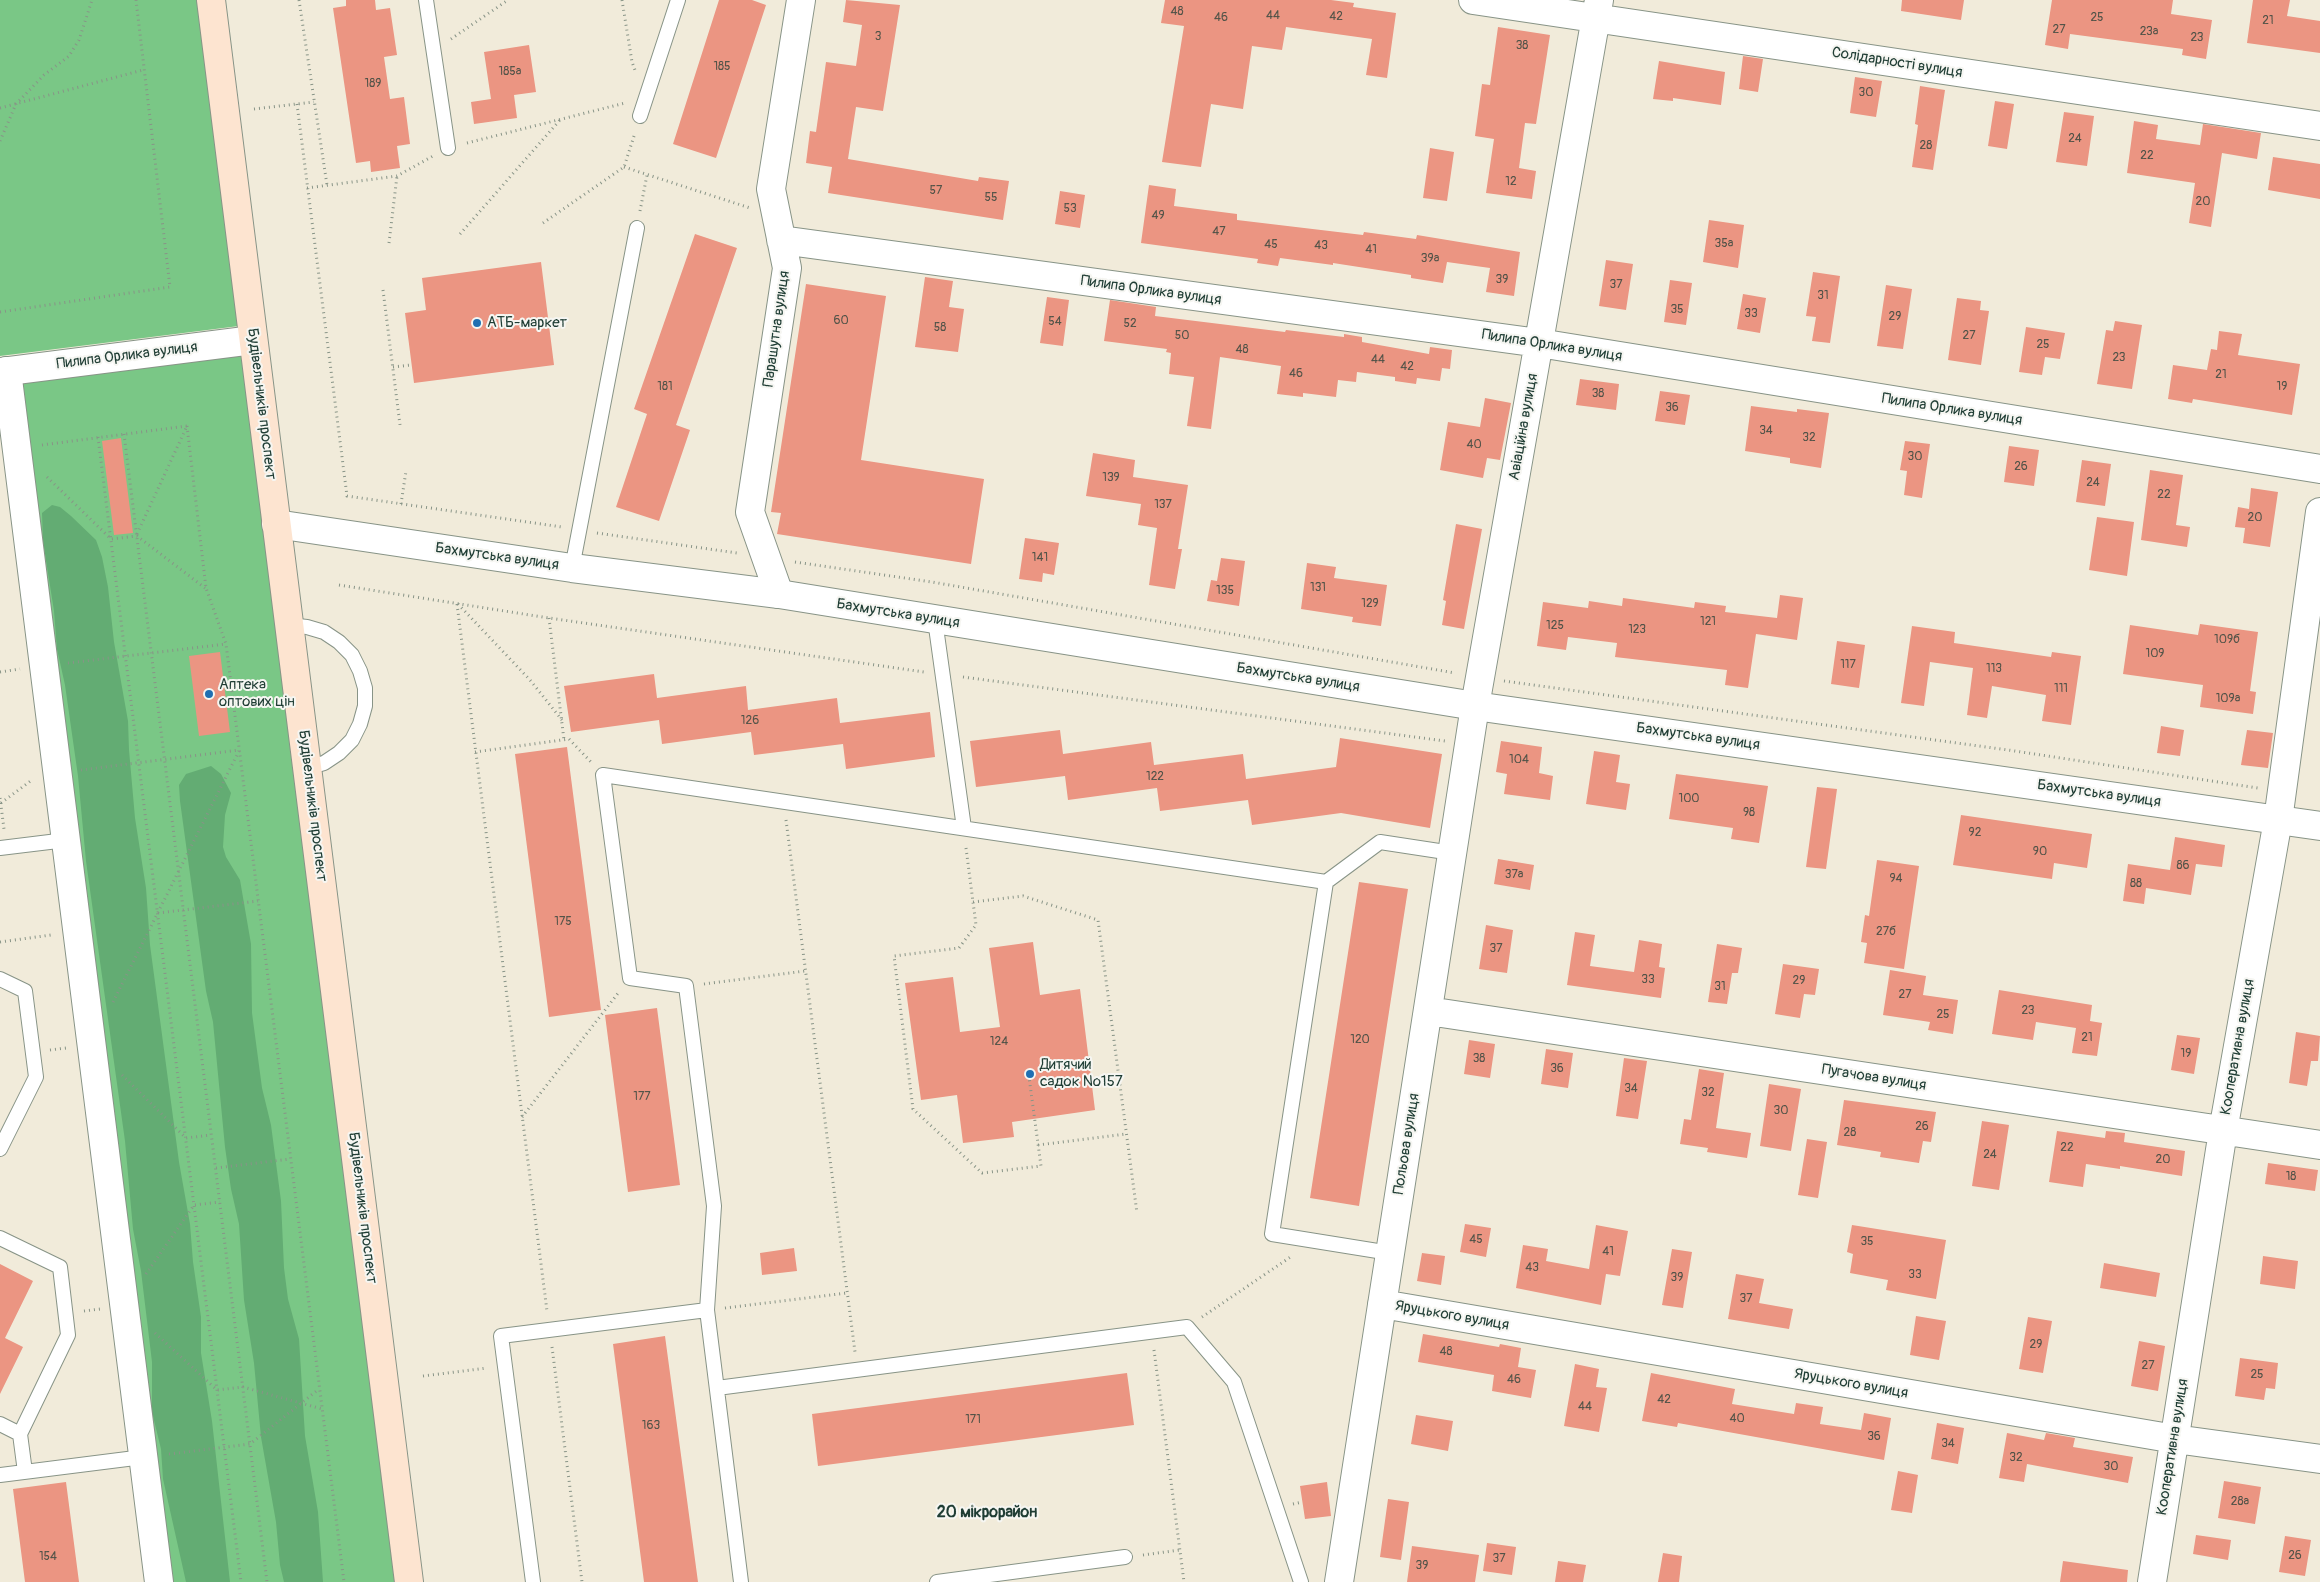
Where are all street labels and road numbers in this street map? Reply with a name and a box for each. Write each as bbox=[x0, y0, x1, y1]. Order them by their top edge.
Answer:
street label: Солідарності вулиця bbox=[1830, 44, 1964, 82]
street label: Парашутна вулиця bbox=[760, 270, 794, 388]
street label: Пилипа Орлика вулиця bbox=[1079, 272, 1223, 310]
street label: Пилипа Орлика вулиця bbox=[1480, 326, 1624, 366]
street label: Будівельників проспект bbox=[243, 327, 279, 481]
street label: Пилипа Орлика вулиця bbox=[55, 338, 199, 374]
street label: Авіаційна вулиця bbox=[1506, 372, 1542, 482]
street label: Пилипа Орлика вулиця bbox=[1880, 390, 2024, 430]
street label: Бахмутська вулиця bbox=[434, 539, 560, 575]
street label: Бахмутська вулиця bbox=[835, 595, 961, 633]
street label: Бахмутська вулиця bbox=[1235, 659, 1361, 697]
street label: Бахмутська вулиця bbox=[1635, 719, 1761, 755]
street label: Будівельників проспект bbox=[294, 729, 330, 883]
street label: Бахмутська вулиця bbox=[2036, 776, 2162, 812]
street label: Кооперативна вулиця bbox=[2217, 978, 2259, 1116]
street label: Пугачова вулиця bbox=[1820, 1061, 1928, 1095]
street label: Польова вулиця bbox=[1390, 1092, 1424, 1196]
street label: Будівельників проспект bbox=[344, 1131, 380, 1285]
street label: Яруцького вулиця bbox=[1394, 1297, 1510, 1335]
street label: Яруцького вулиця bbox=[1793, 1365, 1909, 1403]
street label: Кооперативна вулиця bbox=[2153, 1377, 2193, 1517]

